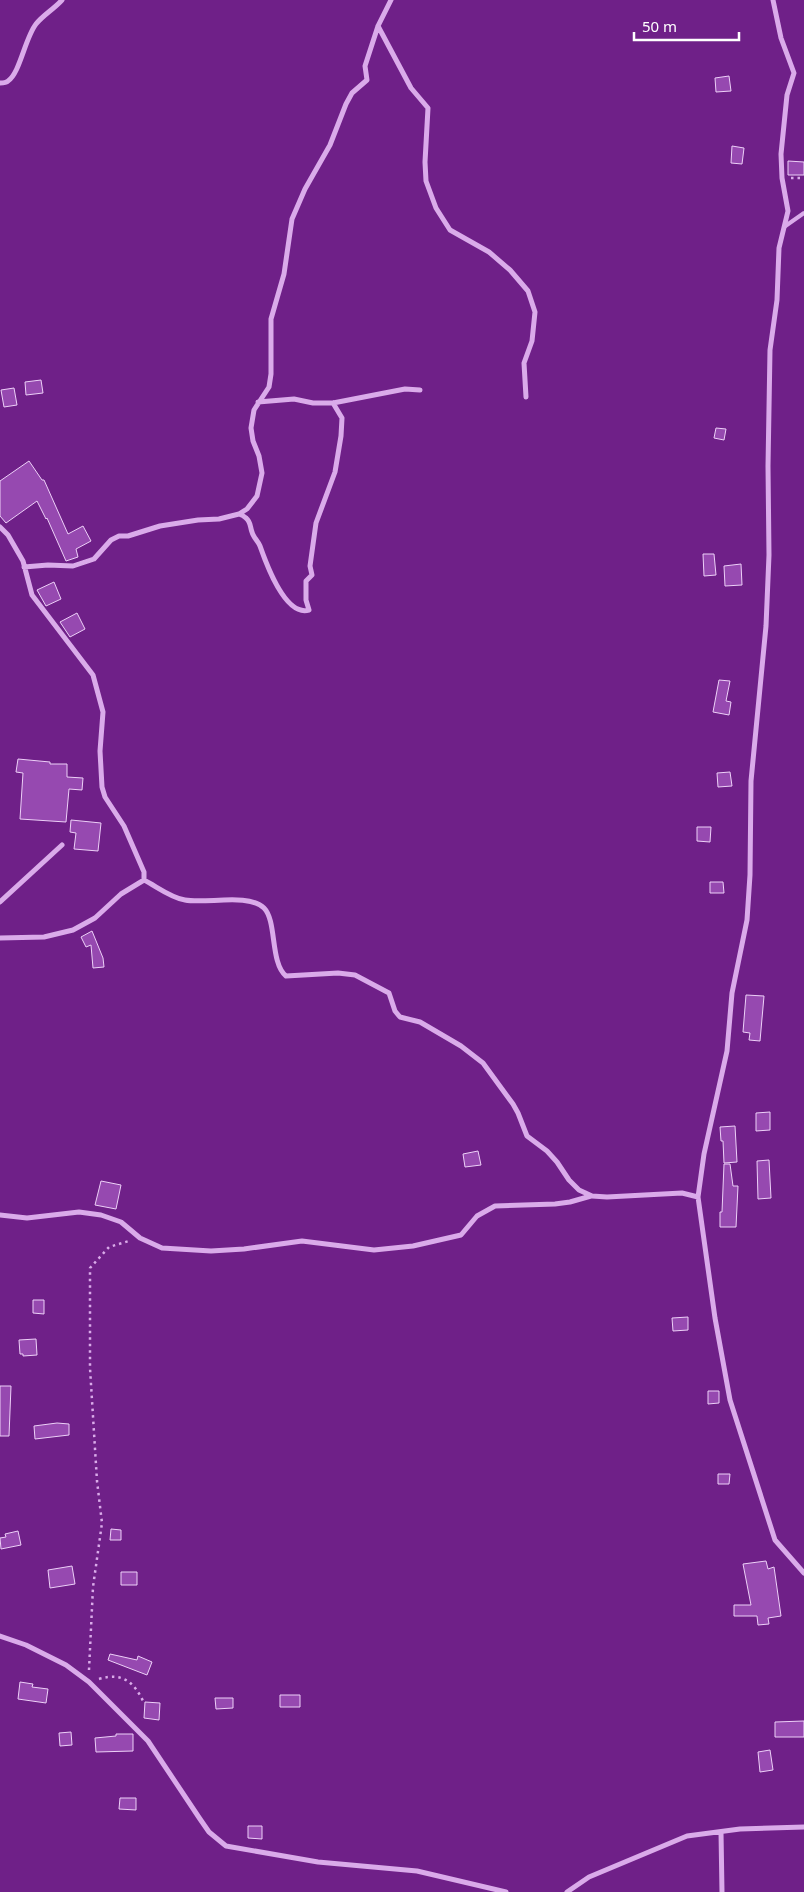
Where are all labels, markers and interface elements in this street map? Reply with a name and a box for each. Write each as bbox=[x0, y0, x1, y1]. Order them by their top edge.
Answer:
scale bar bbox=[634, 10, 739, 42]
text: 50 m bbox=[642, 16, 677, 36]

